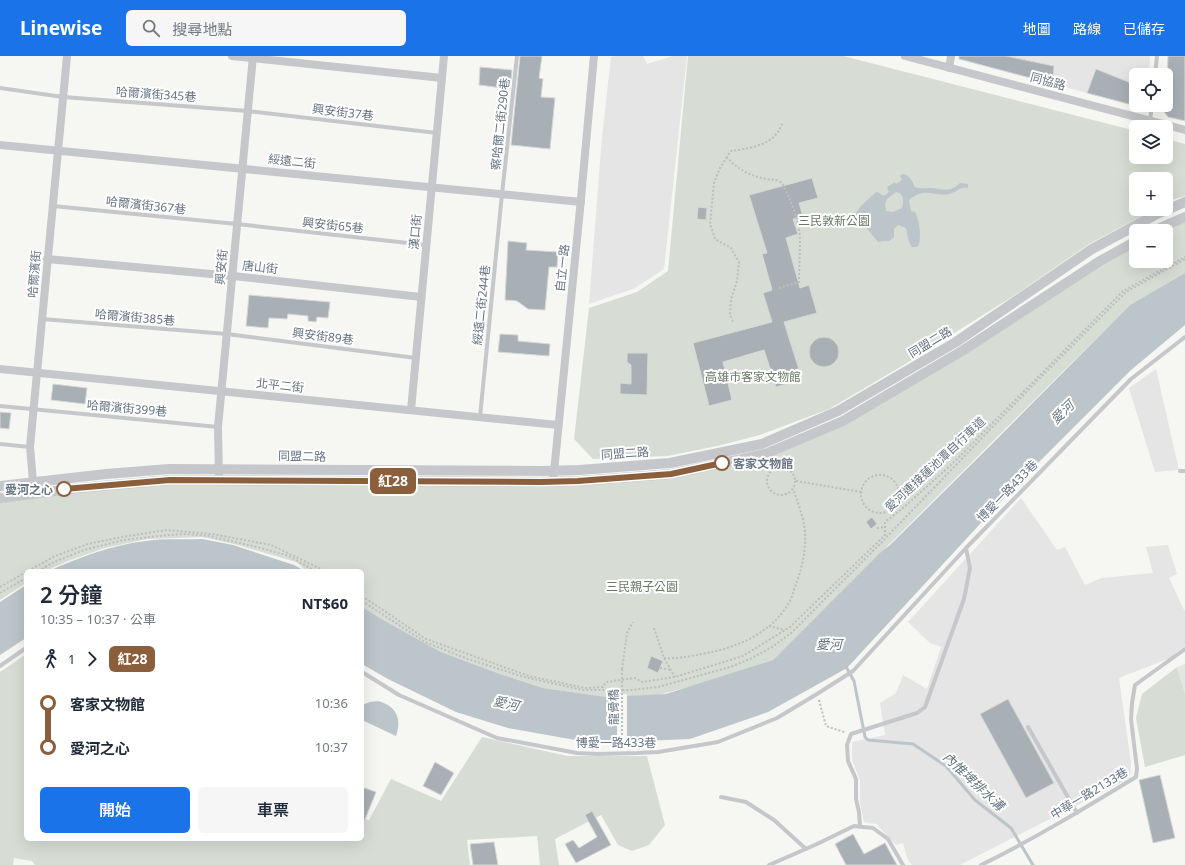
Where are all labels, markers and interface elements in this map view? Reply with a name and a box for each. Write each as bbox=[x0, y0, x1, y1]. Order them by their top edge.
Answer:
search box bbox=[126, 10, 406, 46]
text: Linewise bbox=[20, 15, 102, 41]
icon: search bbox=[140, 17, 162, 39]
text: 搜尋地點 bbox=[172, 19, 232, 39]
text: 地圖 bbox=[1023, 19, 1051, 38]
text: 路線 bbox=[1073, 19, 1101, 38]
text: 已儲存 bbox=[1123, 19, 1165, 38]
street label: 同協路 bbox=[1028, 68, 1068, 94]
map controls bbox=[1129, 68, 1173, 268]
button: locate bbox=[1129, 68, 1173, 112]
street label: 察哈爾二街290巷 bbox=[487, 77, 513, 171]
street label: 哈爾濱街345巷 bbox=[115, 83, 197, 105]
street label: 興安街37巷 bbox=[311, 100, 375, 124]
button: layers bbox=[1129, 120, 1173, 164]
street label: 綏遠二街 bbox=[267, 150, 317, 172]
button: + bbox=[1129, 172, 1173, 216]
street label: 哈爾濱街367巷 bbox=[105, 192, 187, 218]
park label: 三民敦新公園 bbox=[798, 212, 870, 229]
street label: 興安街65巷 bbox=[301, 213, 365, 237]
street label: 漢口街 bbox=[405, 213, 425, 251]
button: − bbox=[1129, 224, 1173, 268]
street label: 自立一路 bbox=[551, 243, 573, 293]
street label: 興安街 bbox=[211, 248, 231, 286]
street label: 哈爾濱街 bbox=[23, 249, 45, 299]
street label: 唐山街 bbox=[241, 257, 279, 277]
street label: 綏遠二街244巷 bbox=[468, 264, 494, 346]
street label: 哈爾濱街385巷 bbox=[94, 305, 176, 329]
street label: 同盟二路 bbox=[905, 322, 955, 362]
street label: 興安街89巷 bbox=[291, 324, 355, 348]
park label: 高雄市客家文物館 bbox=[705, 368, 801, 385]
street label: 北平二街 bbox=[255, 374, 305, 396]
water label: 愛河 bbox=[1046, 394, 1080, 428]
street label: 哈爾濱街399巷 bbox=[86, 396, 168, 420]
street label: 愛河連接蓮池潭自行車道 bbox=[881, 413, 989, 515]
street label: 同盟二路 bbox=[600, 443, 650, 463]
street label: 同盟二路 bbox=[278, 447, 326, 465]
marker: 客家文物館 bbox=[714, 455, 730, 471]
place label: 客家文物館 bbox=[733, 455, 793, 472]
street label: 博愛一路433巷 bbox=[973, 456, 1041, 526]
line badge: 紅28 bbox=[370, 468, 416, 494]
text: 紅28 bbox=[378, 471, 408, 490]
place label: 愛河之心 bbox=[5, 481, 53, 498]
marker: 愛河之心 bbox=[56, 481, 72, 497]
park label: 三民親子公園 bbox=[606, 578, 678, 595]
text: 2 分鐘 bbox=[40, 579, 102, 609]
text: NT$60 bbox=[301, 593, 348, 613]
text: 10:35 – 10:37 · 公車 bbox=[40, 610, 156, 628]
water label: 愛河 bbox=[816, 635, 845, 653]
icon: walk bbox=[40, 648, 62, 670]
icon: forward bbox=[81, 648, 103, 670]
text: 紅28 bbox=[117, 649, 147, 668]
text: 1 bbox=[68, 650, 75, 668]
street label: 龍骨橋 bbox=[605, 689, 622, 725]
water label: 愛河 bbox=[491, 691, 524, 715]
text: 客家文物館 bbox=[70, 694, 145, 714]
text: 10:36 bbox=[315, 694, 348, 712]
street label: 博愛一路433巷 bbox=[576, 734, 656, 751]
text: 愛河之心 bbox=[70, 738, 130, 758]
text: 10:37 bbox=[315, 738, 348, 756]
water label: 內惟埤排水溝 bbox=[939, 748, 1010, 816]
street label: 中華一路2133巷 bbox=[1047, 763, 1131, 823]
button: 開始 bbox=[40, 787, 190, 833]
button: 車票 bbox=[198, 787, 348, 833]

